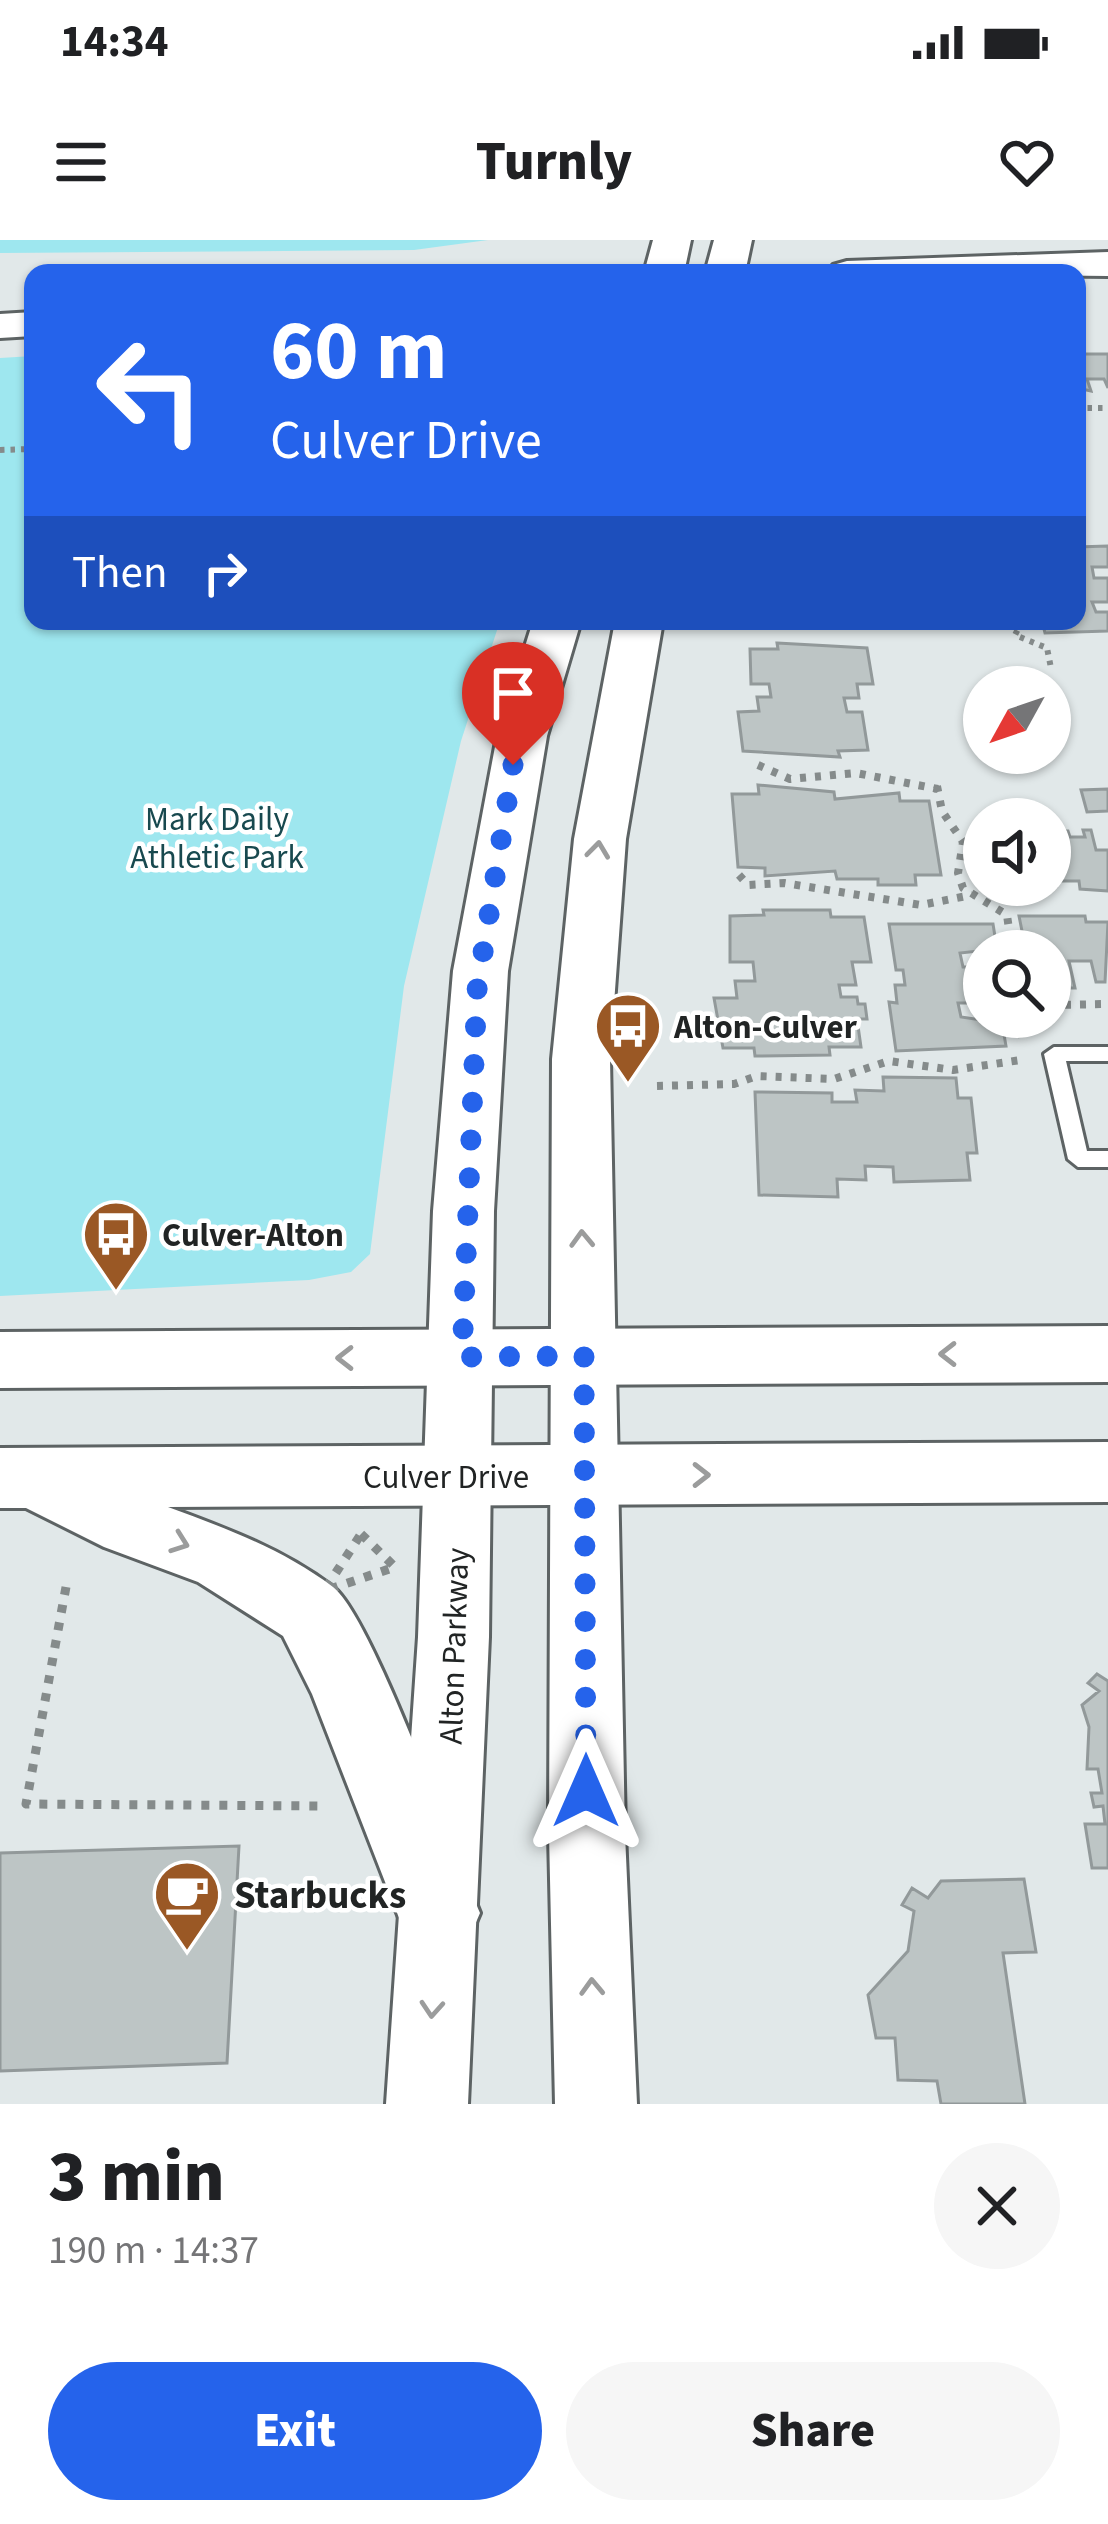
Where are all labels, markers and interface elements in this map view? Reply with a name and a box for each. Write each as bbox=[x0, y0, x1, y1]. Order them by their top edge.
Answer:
text: 14:34 bbox=[60, 10, 169, 74]
text: Turnly bbox=[476, 124, 632, 201]
icon: menu bbox=[48, 129, 114, 195]
icon: heart bbox=[994, 129, 1060, 195]
text: 60 m bbox=[270, 292, 448, 412]
icon: left bbox=[72, 312, 228, 468]
text: Culver Drive bbox=[270, 403, 542, 480]
icon: right bbox=[192, 540, 258, 606]
text: Then bbox=[72, 541, 168, 605]
pin bbox=[462, 642, 564, 765]
icon: arrive bbox=[480, 660, 546, 726]
north arrow bbox=[963, 666, 1071, 774]
map controls bbox=[963, 666, 1071, 1038]
park label: Mark Daily Athletic Park bbox=[130, 796, 304, 881]
button: sound bbox=[963, 798, 1071, 906]
one-way arrow bbox=[585, 840, 611, 860]
button: search bbox=[963, 930, 1071, 1038]
bus stop icon: Alton-Culver bbox=[593, 991, 663, 1085]
place label: Alton-Culver bbox=[673, 1004, 858, 1051]
bus stop icon: Culver-Alton bbox=[81, 1199, 151, 1293]
place label: Culver-Alton bbox=[162, 1212, 344, 1259]
one-way arrow bbox=[570, 1229, 596, 1248]
one-way arrow bbox=[938, 1341, 956, 1367]
one-way arrow bbox=[335, 1345, 353, 1371]
street label: Culver Drive bbox=[363, 1454, 529, 1501]
one-way arrow bbox=[692, 1462, 711, 1488]
one-way arrow bbox=[169, 1529, 190, 1553]
street label: Alton Parkway bbox=[428, 1546, 481, 1745]
position arrow bbox=[523, 1728, 649, 1854]
cafe icon: Starbucks bbox=[152, 1859, 222, 1953]
place label: Starbucks bbox=[234, 1868, 406, 1924]
one-way arrow bbox=[580, 1977, 606, 1996]
one-way arrow bbox=[419, 2000, 445, 2019]
text: 3 min bbox=[48, 2126, 225, 2229]
button: close bbox=[934, 2143, 1060, 2269]
text: 190 m · 14:37 bbox=[48, 2223, 259, 2279]
button: Exit bbox=[48, 2362, 542, 2500]
button: Share bbox=[566, 2362, 1060, 2500]

